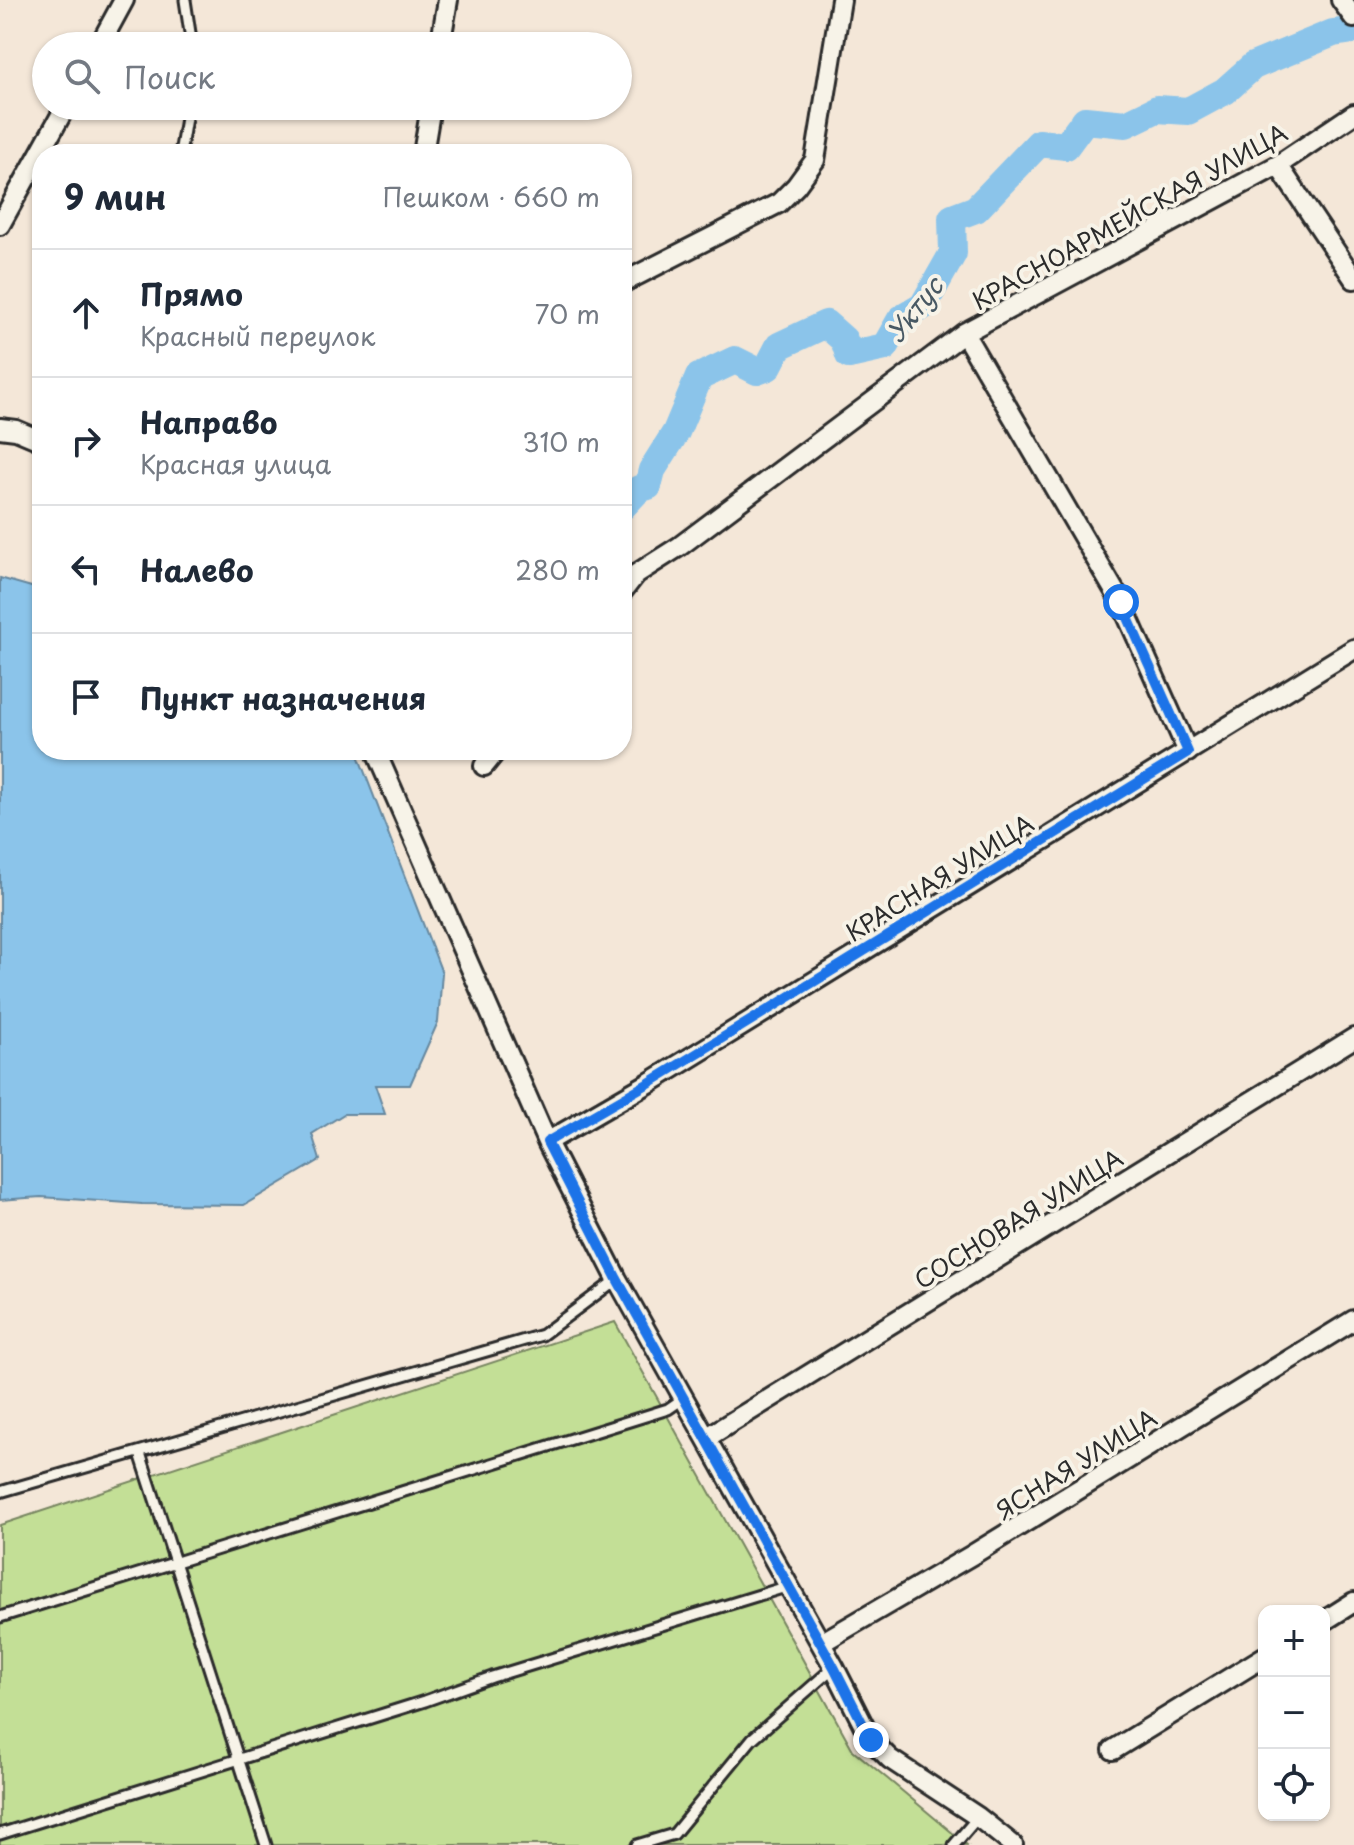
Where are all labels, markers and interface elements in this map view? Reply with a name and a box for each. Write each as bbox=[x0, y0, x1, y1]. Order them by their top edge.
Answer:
search box bbox=[32, 32, 632, 120]
icon: search bbox=[60, 54, 104, 98]
text: Поиск bbox=[124, 54, 215, 99]
street label: КРАСНОАРМЕЙСКАЯ УЛИЦА bbox=[965, 114, 1293, 318]
text: 9 мин bbox=[64, 170, 166, 222]
text: Пешком · 660 m bbox=[383, 177, 600, 216]
water label: Уктус bbox=[876, 266, 953, 350]
text: Прямо bbox=[140, 271, 243, 316]
icon: ahead bbox=[64, 291, 108, 335]
text: 70 m bbox=[535, 294, 600, 333]
text: Красный переулок bbox=[140, 316, 375, 355]
text: Направо bbox=[140, 399, 278, 444]
icon: right bbox=[64, 419, 108, 463]
text: 310 m bbox=[522, 422, 600, 461]
text: Красная улица bbox=[140, 444, 331, 483]
icon: left bbox=[64, 547, 108, 591]
text: Налево bbox=[140, 547, 254, 592]
text: 280 m bbox=[515, 550, 600, 589]
route start bbox=[1103, 584, 1139, 620]
icon: arrive bbox=[64, 675, 108, 719]
text: Пункт назначения bbox=[140, 675, 426, 720]
street label: КРАСНАЯ УЛИЦА bbox=[838, 805, 1040, 949]
street label: СОСНОВАЯ УЛИЦА bbox=[907, 1139, 1129, 1297]
street label: ЯСНАЯ УЛИЦА bbox=[989, 1399, 1163, 1527]
map controls bbox=[1258, 1605, 1330, 1821]
button: + bbox=[1258, 1605, 1330, 1677]
button: − bbox=[1258, 1677, 1330, 1749]
route end bbox=[853, 1722, 889, 1758]
button: locate bbox=[1258, 1749, 1330, 1821]

